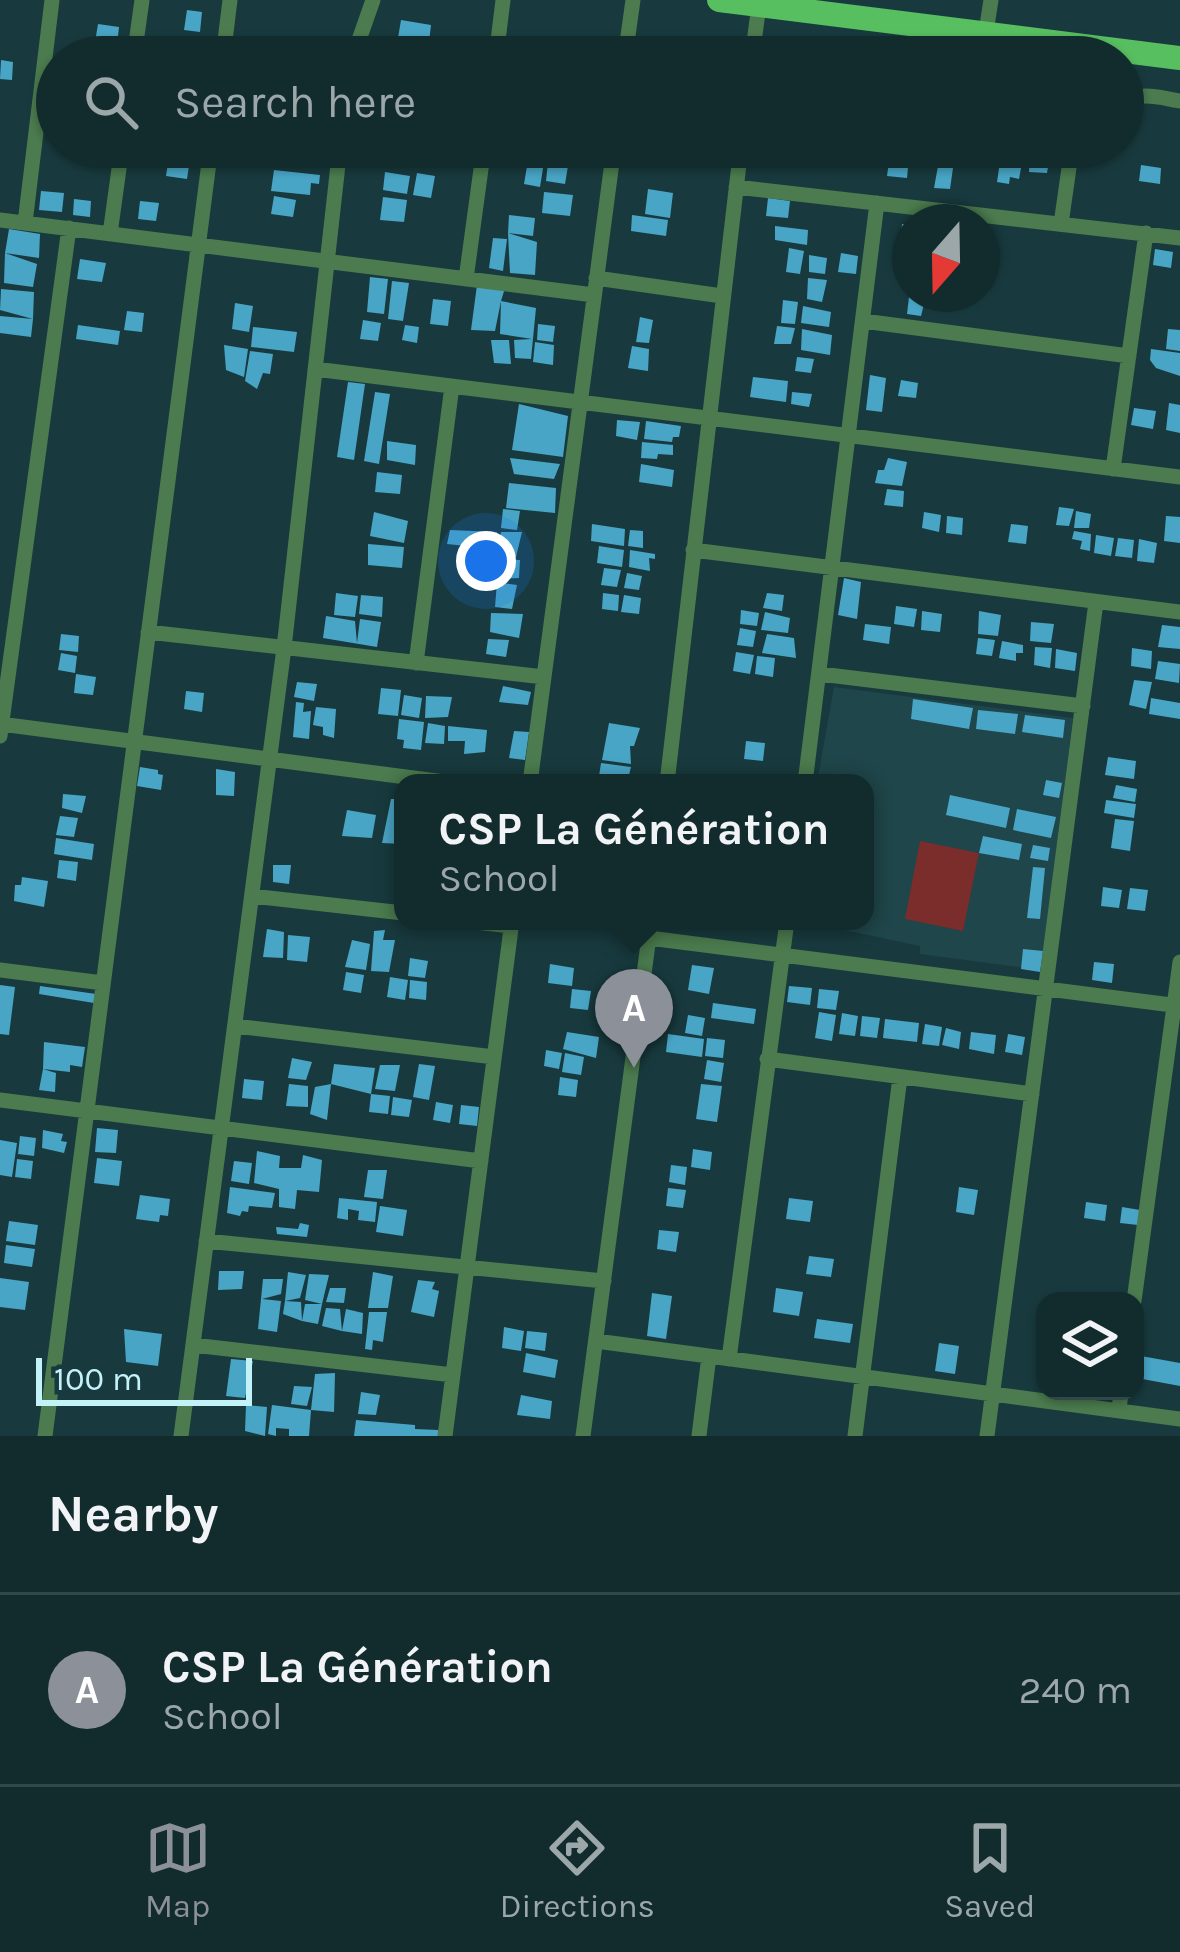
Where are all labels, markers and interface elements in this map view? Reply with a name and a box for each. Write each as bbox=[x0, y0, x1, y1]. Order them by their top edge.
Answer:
search box bbox=[36, 36, 1144, 168]
icon: search bbox=[78, 69, 144, 135]
text: Search here bbox=[174, 76, 416, 128]
north arrow bbox=[892, 204, 1000, 312]
your location bbox=[456, 531, 516, 591]
popup bbox=[394, 774, 874, 930]
text: CSP La Génération bbox=[439, 803, 829, 855]
text: School bbox=[439, 855, 559, 901]
pin: A bbox=[595, 969, 673, 1068]
map controls bbox=[1036, 1292, 1144, 1400]
button: layers bbox=[1036, 1292, 1144, 1400]
scale bar bbox=[36, 1352, 252, 1405]
text: 100 m bbox=[54, 1360, 143, 1398]
text: Nearby bbox=[48, 1484, 218, 1544]
text: CSP La Génération bbox=[162, 1641, 553, 1693]
text: A bbox=[75, 1667, 99, 1713]
text: 240 m bbox=[1019, 1667, 1132, 1713]
text: School bbox=[162, 1693, 283, 1739]
tab: Map bbox=[145, 1815, 211, 1925]
tab: Directions bbox=[500, 1815, 655, 1925]
tab: Saved bbox=[944, 1815, 1035, 1925]

